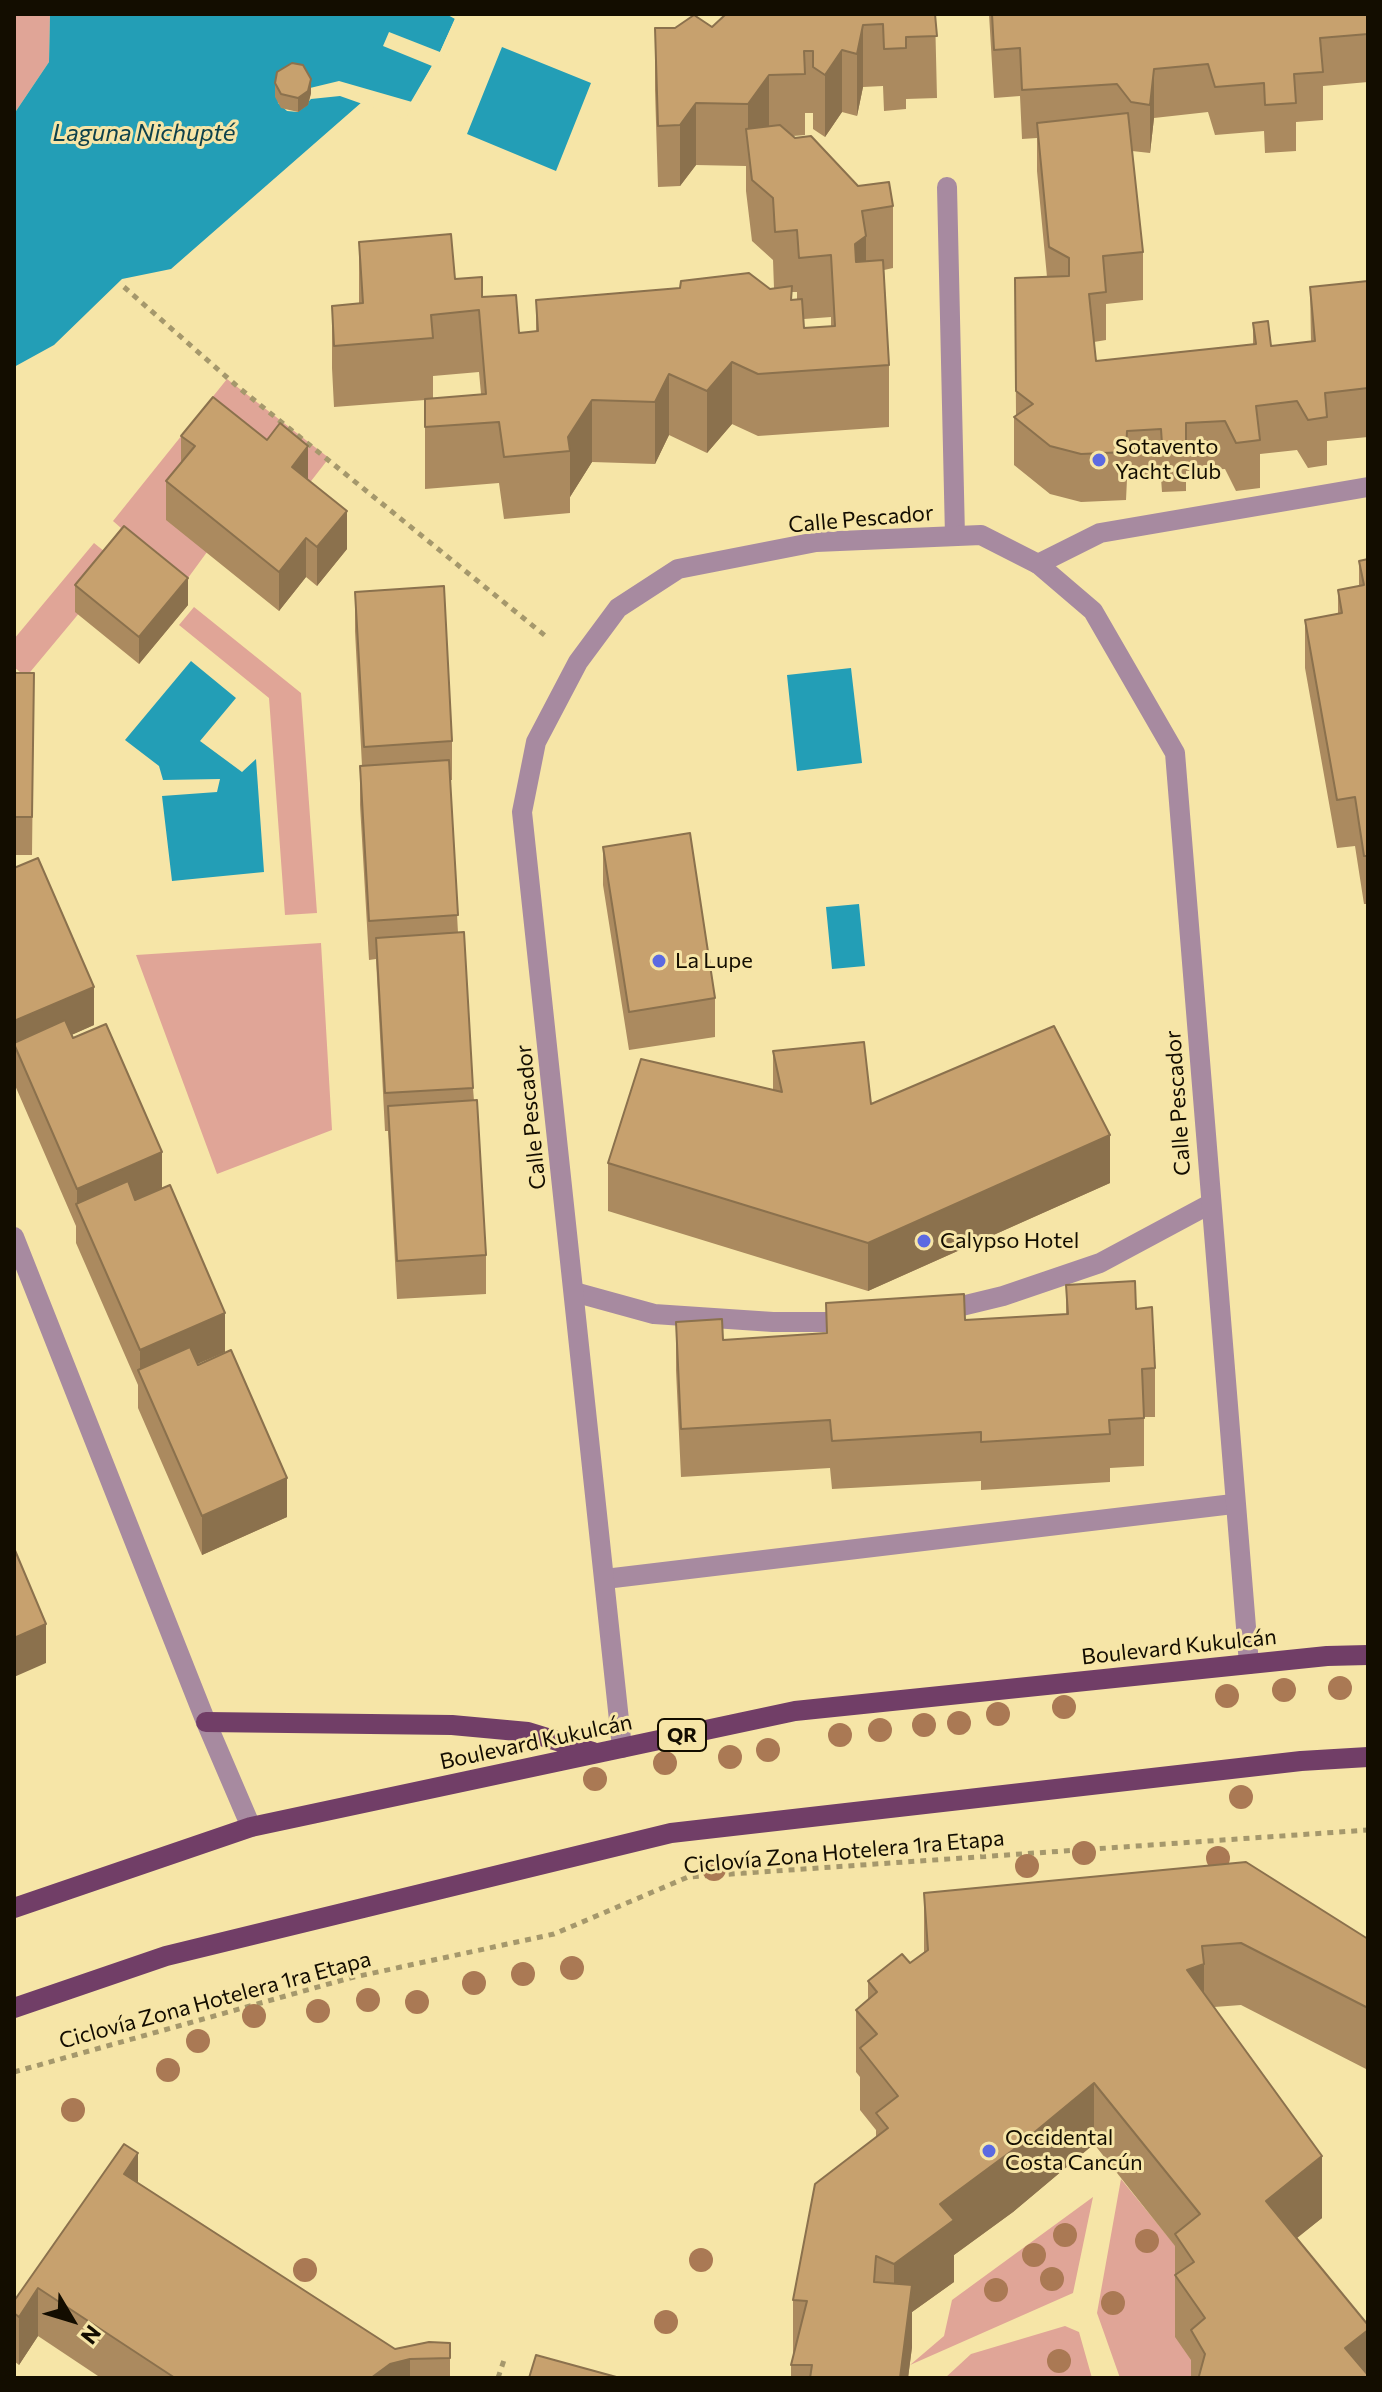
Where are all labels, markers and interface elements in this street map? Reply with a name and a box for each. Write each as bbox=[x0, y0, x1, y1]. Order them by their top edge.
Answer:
water label: Laguna Nichupté bbox=[52, 119, 236, 147]
place label: Sotavento Yacht Club bbox=[1115, 434, 1221, 486]
marker: Sotavento Yacht Club bbox=[1090, 451, 1108, 469]
street label: Calle Pescador bbox=[787, 500, 935, 538]
place label: La Lupe bbox=[675, 948, 753, 974]
marker: La Lupe bbox=[650, 952, 668, 970]
street label: Calle Pescador bbox=[1160, 1029, 1196, 1177]
street label: Calle Pescador bbox=[510, 1043, 552, 1191]
place label: Calypso Hotel bbox=[940, 1228, 1079, 1254]
marker: Calypso Hotel bbox=[915, 1232, 933, 1250]
street label: Boulevard Kukulcán bbox=[1080, 1624, 1278, 1670]
street label: Boulevard Kukulcán bbox=[437, 1709, 635, 1775]
road number: QR bbox=[658, 1719, 706, 1751]
street label: Ciclovía Zona Hotelera 1ra Etapa bbox=[683, 1825, 1005, 1879]
street label: Ciclovía Zona Hotelera 1ra Etapa bbox=[56, 1946, 374, 2054]
place label: Occidental Costa Cancún bbox=[1005, 2125, 1143, 2176]
marker: Occidental Costa Cancún bbox=[980, 2142, 998, 2160]
north arrow bbox=[32, 2280, 112, 2360]
text: N bbox=[76, 2320, 107, 2350]

